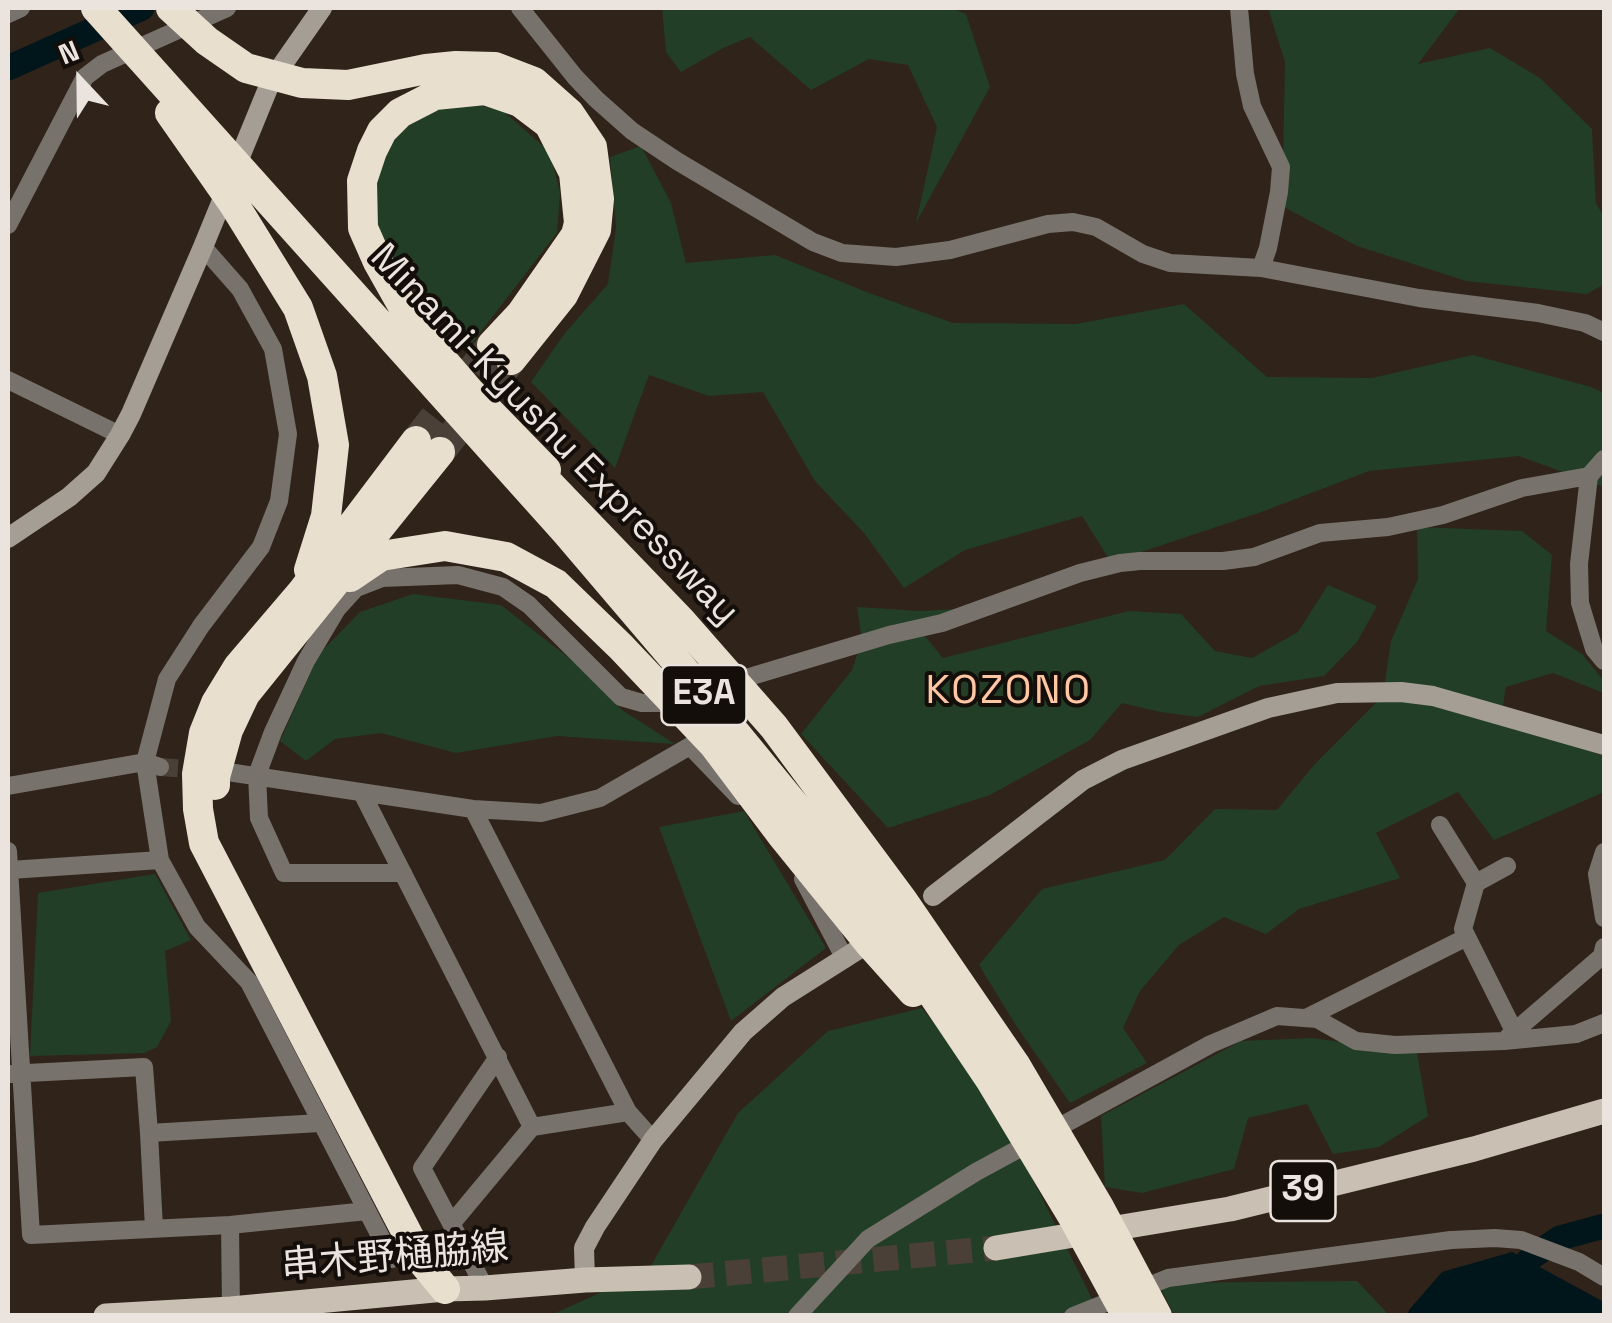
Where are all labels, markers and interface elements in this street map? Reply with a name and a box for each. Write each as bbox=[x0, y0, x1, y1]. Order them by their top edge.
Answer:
north arrow bbox=[30, 30, 130, 130]
text: N bbox=[53, 32, 84, 72]
street label: Minami-Kyushu Expressway bbox=[360, 235, 748, 635]
road number: E3A bbox=[662, 665, 746, 725]
district label: KOZONO bbox=[926, 668, 1092, 716]
road number: 39 bbox=[1270, 1161, 1336, 1221]
street label: 串木野樋脇線 bbox=[279, 1225, 511, 1291]

